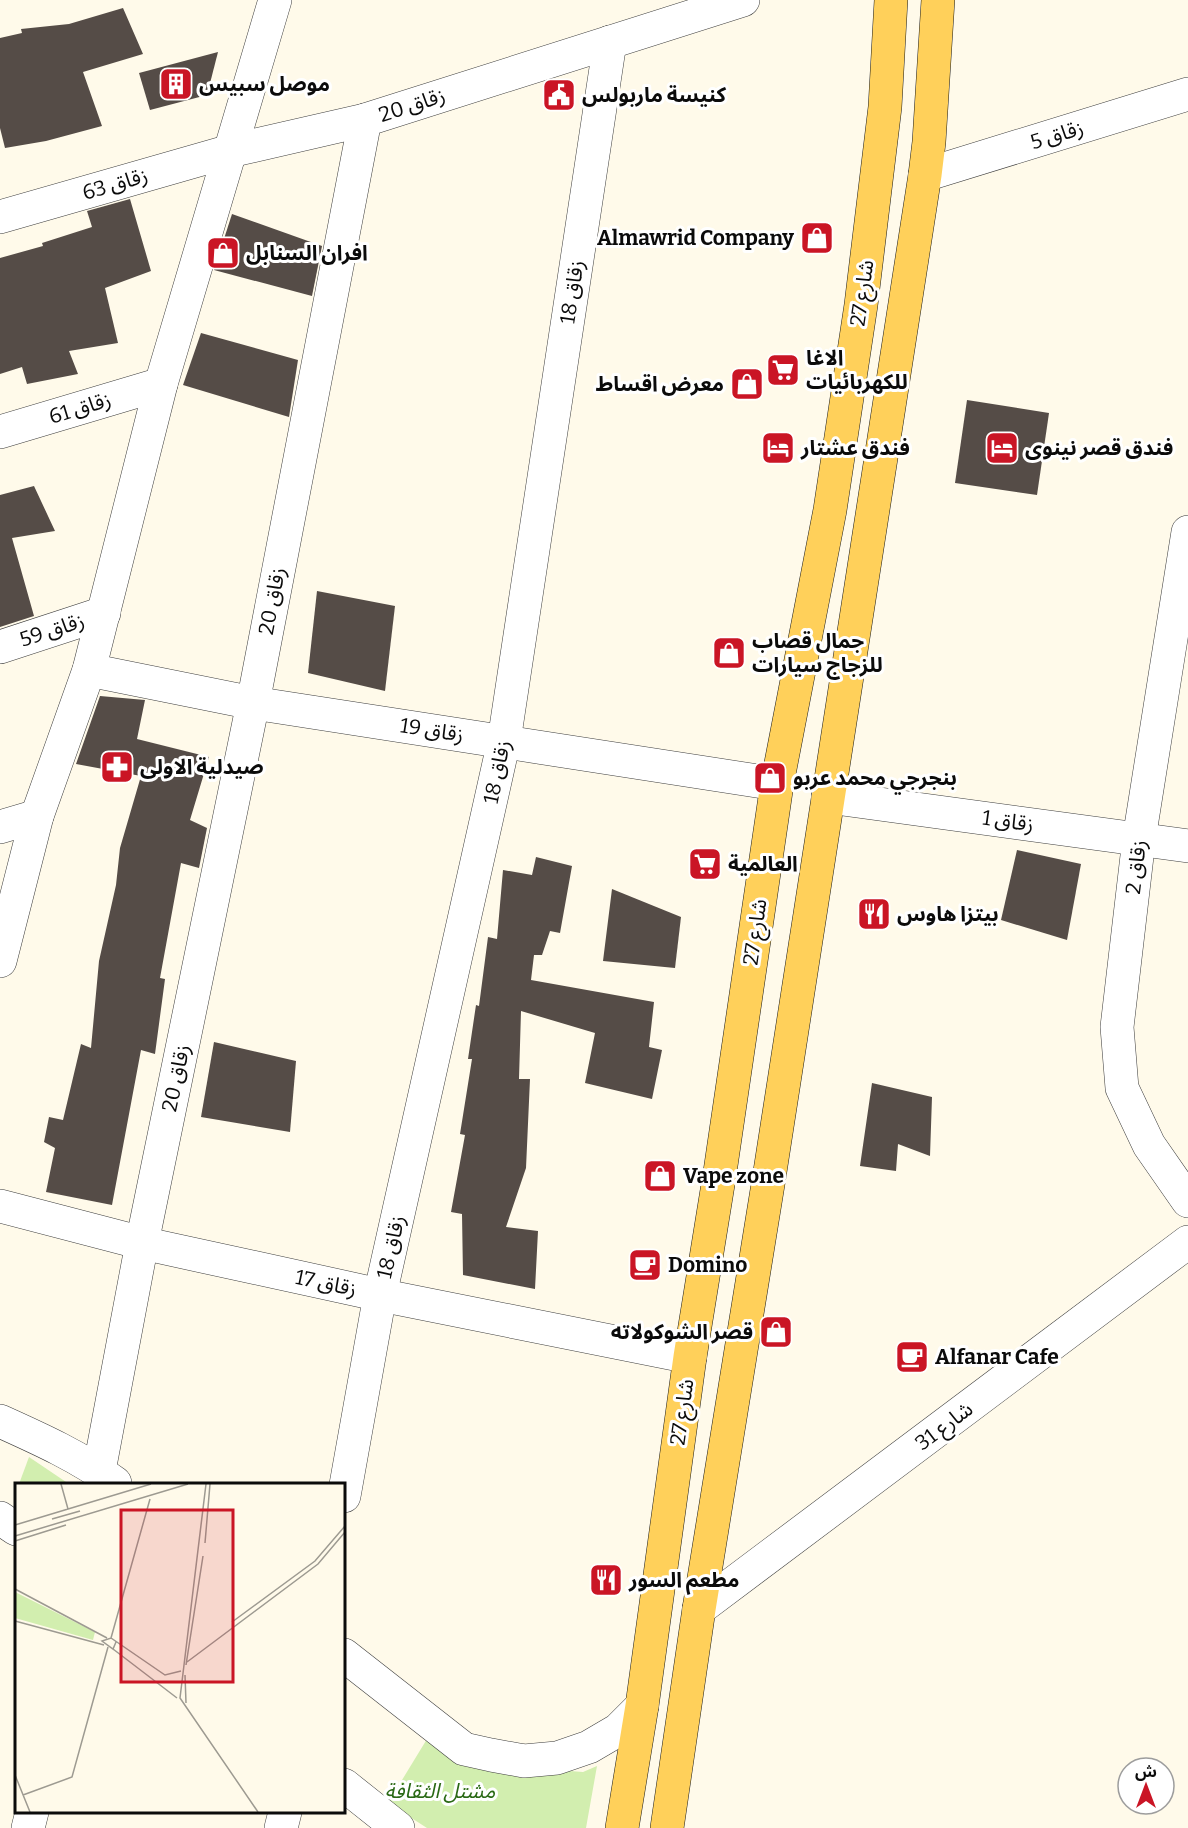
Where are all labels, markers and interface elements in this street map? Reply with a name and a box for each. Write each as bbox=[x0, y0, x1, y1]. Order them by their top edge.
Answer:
building icon: موصل سبيس bbox=[158, 66, 194, 102]
place label: موصل سبيس bbox=[199, 71, 330, 97]
public building icon: كنيسة ماربولس bbox=[541, 77, 577, 113]
street label: زقاق 20 bbox=[376, 82, 448, 128]
place label: كنيسة ماربولس bbox=[582, 82, 726, 108]
street label: زقاق 5 bbox=[1027, 115, 1087, 155]
street label: زقاق 63 bbox=[79, 162, 151, 206]
shop icon: Almawrid Company bbox=[799, 220, 835, 256]
place label: Almawrid Company bbox=[597, 225, 794, 251]
shop icon: افران السنابل bbox=[205, 235, 241, 271]
place label: افران السنابل bbox=[246, 240, 368, 266]
street label: زقاق 18 bbox=[554, 258, 590, 326]
street label: شارع 27 bbox=[844, 258, 882, 328]
place label: الاغا للكهربائيات bbox=[806, 345, 908, 395]
supermarket icon: الاغا للكهربائيات bbox=[765, 352, 801, 388]
shop icon: معرض اقساط bbox=[729, 366, 765, 402]
place label: معرض اقساط bbox=[596, 371, 724, 397]
street label: زقاق 61 bbox=[46, 386, 114, 430]
hotel icon: فندق عشتار bbox=[760, 430, 796, 466]
hotel icon: فندق قصر نينوى bbox=[984, 430, 1020, 466]
place label: فندق عشتار bbox=[800, 435, 910, 461]
place label: فندق قصر نينوى bbox=[1025, 435, 1173, 461]
street label: زقاق 20 bbox=[253, 565, 291, 637]
street label: زقاق 59 bbox=[16, 607, 88, 653]
place label: جمال قصاب للزجاج سيارات bbox=[752, 628, 883, 680]
shop icon: جمال قصاب للزجاج سيارات bbox=[711, 635, 747, 671]
street label: زقاق 19 bbox=[398, 712, 466, 748]
street label: زقاق 18 bbox=[478, 738, 516, 806]
pharmacy icon: صيدلية الاولى bbox=[99, 749, 135, 785]
place label: صيدلية الاولى bbox=[140, 754, 264, 780]
shop icon: بنجرجي محمد عربو bbox=[752, 760, 788, 796]
place label: بنجرجي محمد عربو bbox=[793, 765, 957, 795]
street label: زقاق 1 bbox=[981, 805, 1035, 837]
street label: زقاق 2 bbox=[1120, 838, 1152, 896]
supermarket icon: العالمية bbox=[687, 846, 723, 882]
place label: العالمية bbox=[728, 851, 798, 877]
restaurant icon: بيتزا هاوس bbox=[856, 896, 892, 932]
street label: شارع 27 bbox=[737, 897, 775, 967]
place label: بيتزا هاوس bbox=[897, 901, 999, 927]
street label: زقاق 20 bbox=[156, 1042, 196, 1114]
shop icon: Vape zone bbox=[642, 1158, 678, 1194]
place label: Vape zone bbox=[683, 1163, 784, 1189]
street label: زقاق 18 bbox=[371, 1213, 411, 1281]
cafe icon: Domino bbox=[627, 1247, 663, 1283]
place label: Domino bbox=[668, 1252, 747, 1278]
street label: زقاق 17 bbox=[293, 1264, 359, 1302]
shop icon: قصر الشوكولاته bbox=[758, 1314, 794, 1350]
place label: قصر الشوكولاته bbox=[611, 1319, 753, 1345]
cafe icon: Alfanar Cafe bbox=[894, 1339, 930, 1375]
place label: Alfanar Cafe bbox=[935, 1344, 1059, 1370]
street label: شارع 27 bbox=[664, 1377, 702, 1447]
street label: شارع 31 bbox=[910, 1396, 979, 1458]
inset map bbox=[15, 1483, 345, 1813]
restaurant icon: مطعم السور bbox=[588, 1562, 624, 1598]
place label: مطعم السور bbox=[628, 1567, 739, 1595]
north arrow bbox=[1116, 1756, 1176, 1816]
text: ش bbox=[1135, 1762, 1157, 1781]
park label: مشتل الثقافة bbox=[385, 1778, 495, 1804]

